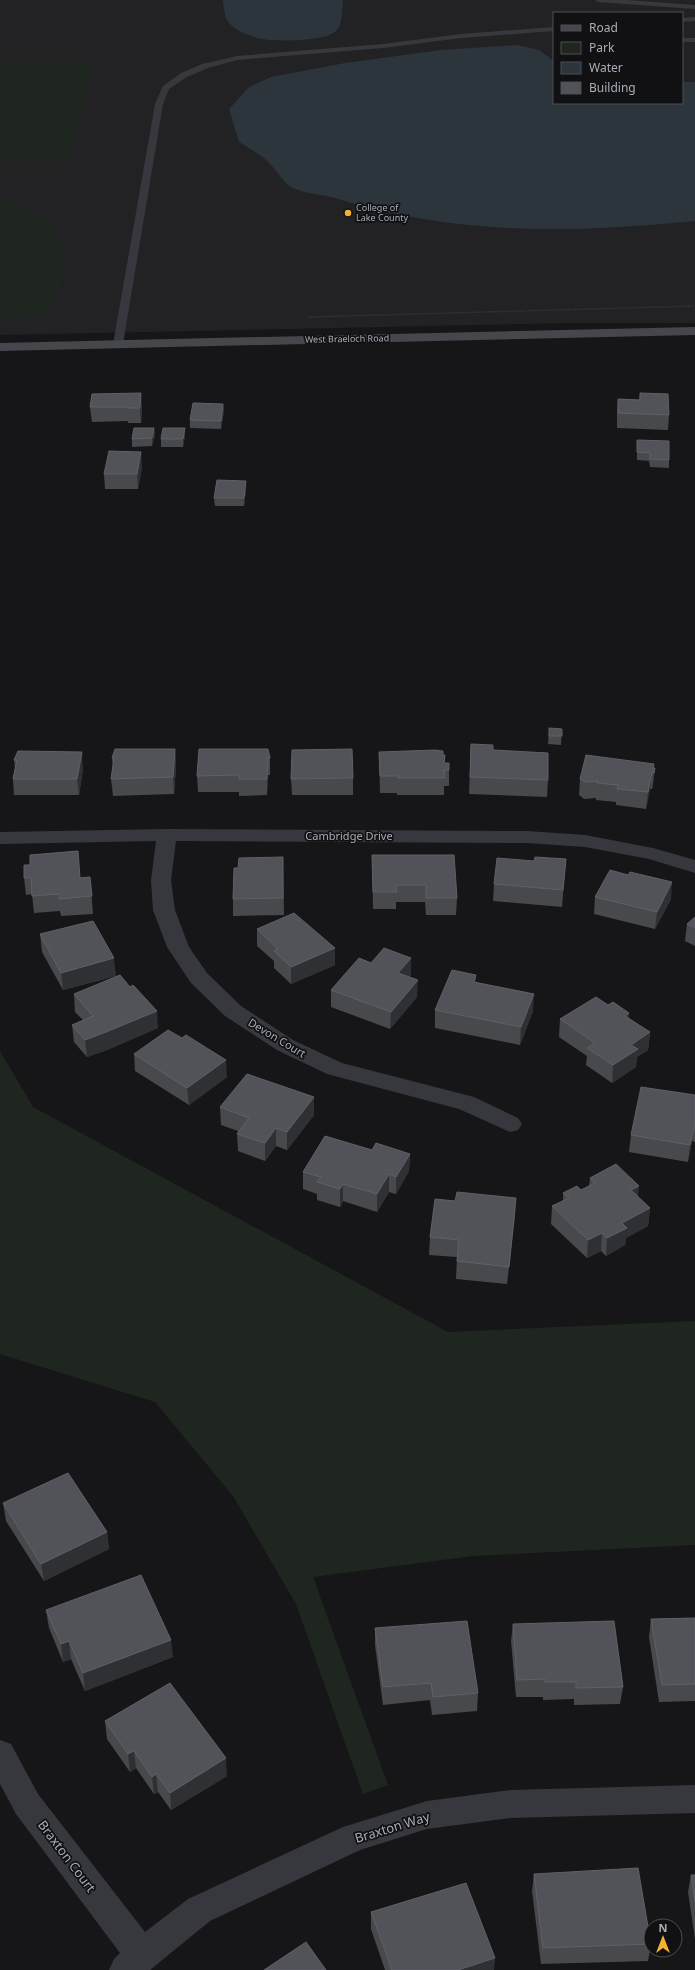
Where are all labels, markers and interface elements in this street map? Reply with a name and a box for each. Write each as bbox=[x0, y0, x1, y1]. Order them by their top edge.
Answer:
legend bbox=[553, 12, 683, 104]
text: Road bbox=[589, 19, 618, 36]
text: Park bbox=[589, 39, 615, 56]
text: Water bbox=[589, 59, 623, 76]
text: Building bbox=[589, 79, 636, 96]
place label: College of Lake County bbox=[356, 201, 408, 224]
marker: College of Lake County bbox=[343, 208, 353, 218]
street label: West Braeloch Road bbox=[305, 331, 389, 346]
street label: Cambridge Drive bbox=[305, 828, 393, 843]
street label: Devon Court bbox=[246, 1014, 309, 1061]
street label: Braxton Way bbox=[352, 1807, 432, 1847]
street label: Braxton Court bbox=[34, 1816, 100, 1896]
north arrow bbox=[643, 1918, 683, 1958]
text: N bbox=[659, 1920, 667, 1935]

